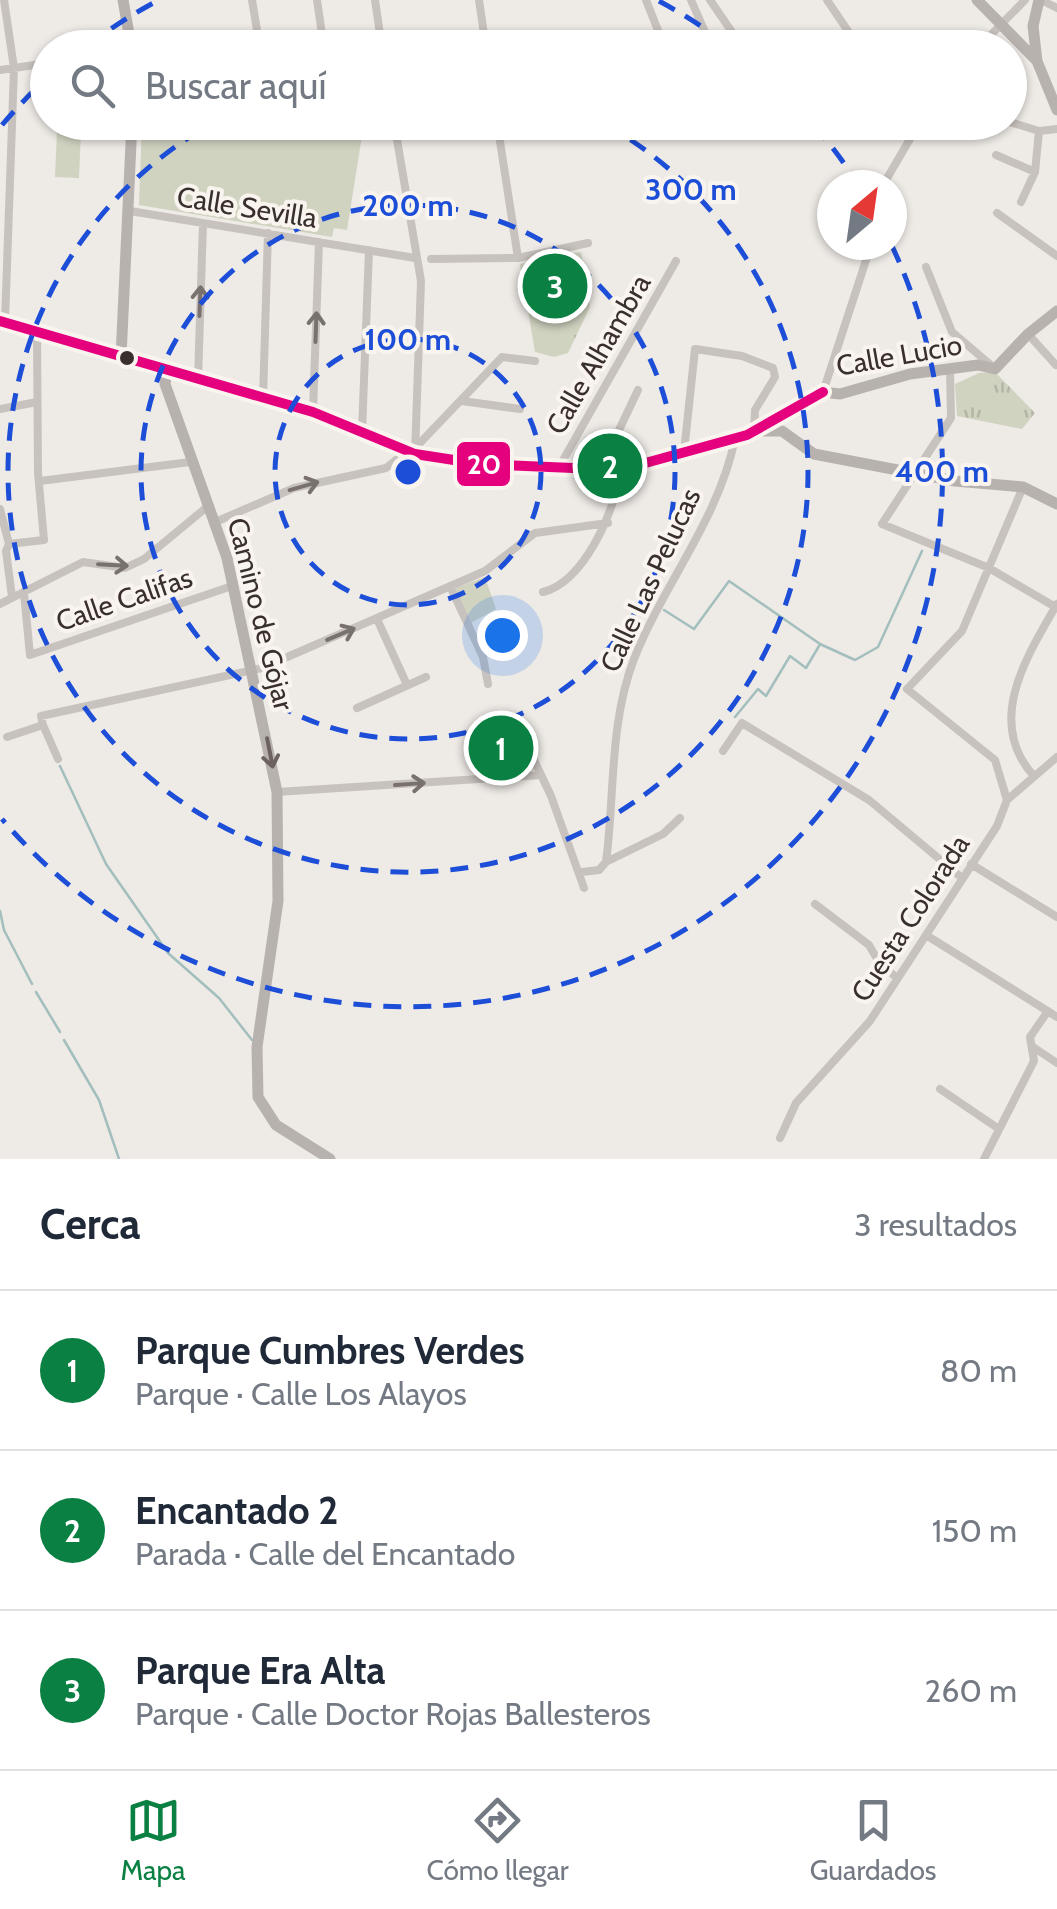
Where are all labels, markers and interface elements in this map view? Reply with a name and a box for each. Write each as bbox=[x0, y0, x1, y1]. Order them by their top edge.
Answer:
search box bbox=[30, 30, 1027, 140]
icon: search bbox=[65, 58, 120, 113]
text: Buscar aquí bbox=[145, 62, 327, 109]
north arrow bbox=[817, 170, 907, 260]
text: 300 m bbox=[645, 171, 737, 208]
street label: Calle Sevilla bbox=[175, 179, 320, 235]
text: 200 m bbox=[362, 187, 454, 224]
pin: 3 bbox=[522, 248, 588, 324]
street label: Calle Alhambra bbox=[539, 268, 658, 440]
one-way arrow bbox=[191, 286, 210, 318]
one-way arrow bbox=[306, 311, 325, 344]
text: 100 m bbox=[365, 321, 451, 358]
street label: Calle Lucio bbox=[834, 327, 964, 383]
unlabelled marker bbox=[117, 348, 137, 368]
pin: 2 bbox=[578, 428, 642, 504]
line badge: 20 bbox=[455, 440, 512, 488]
text: 20 bbox=[467, 447, 501, 481]
text: 400 m bbox=[895, 453, 989, 490]
centre of rings bbox=[390, 454, 426, 490]
one-way arrow bbox=[287, 476, 319, 494]
street label: Calle Las Pelucas bbox=[593, 483, 707, 677]
street label: Camino de Gójar bbox=[221, 514, 301, 714]
one-way arrow bbox=[96, 556, 129, 575]
street label: Calle Califas bbox=[51, 560, 197, 638]
your location bbox=[477, 610, 528, 661]
one-way arrow bbox=[325, 624, 356, 642]
pin: 1 bbox=[468, 710, 534, 786]
one-way arrow bbox=[261, 736, 280, 768]
one-way arrow bbox=[393, 774, 425, 793]
street label: Cuesta Colorada bbox=[844, 828, 977, 1008]
text: Cerca bbox=[40, 1198, 140, 1250]
text: 3 resultados bbox=[854, 1205, 1017, 1244]
text: Parque Cumbres Verdes bbox=[135, 1327, 525, 1374]
text: 1 bbox=[67, 1351, 78, 1390]
text: 80 m bbox=[940, 1351, 1017, 1390]
text: Parque · Calle Los Alayos bbox=[135, 1374, 467, 1413]
text: Encantado 2 bbox=[135, 1487, 338, 1534]
text: 2 bbox=[64, 1511, 81, 1550]
text: 150 m bbox=[932, 1511, 1017, 1550]
text: Parada · Calle del Encantado bbox=[135, 1534, 515, 1573]
text: Parque Era Alta bbox=[135, 1647, 386, 1694]
text: 3 bbox=[64, 1671, 81, 1710]
text: 260 m bbox=[924, 1671, 1017, 1710]
text: Parque · Calle Doctor Rojas Ballesteros bbox=[135, 1694, 651, 1733]
tab: Mapa bbox=[121, 1793, 186, 1887]
tab: Cómo llegar bbox=[427, 1793, 569, 1887]
tab: Guardados bbox=[810, 1793, 936, 1887]

